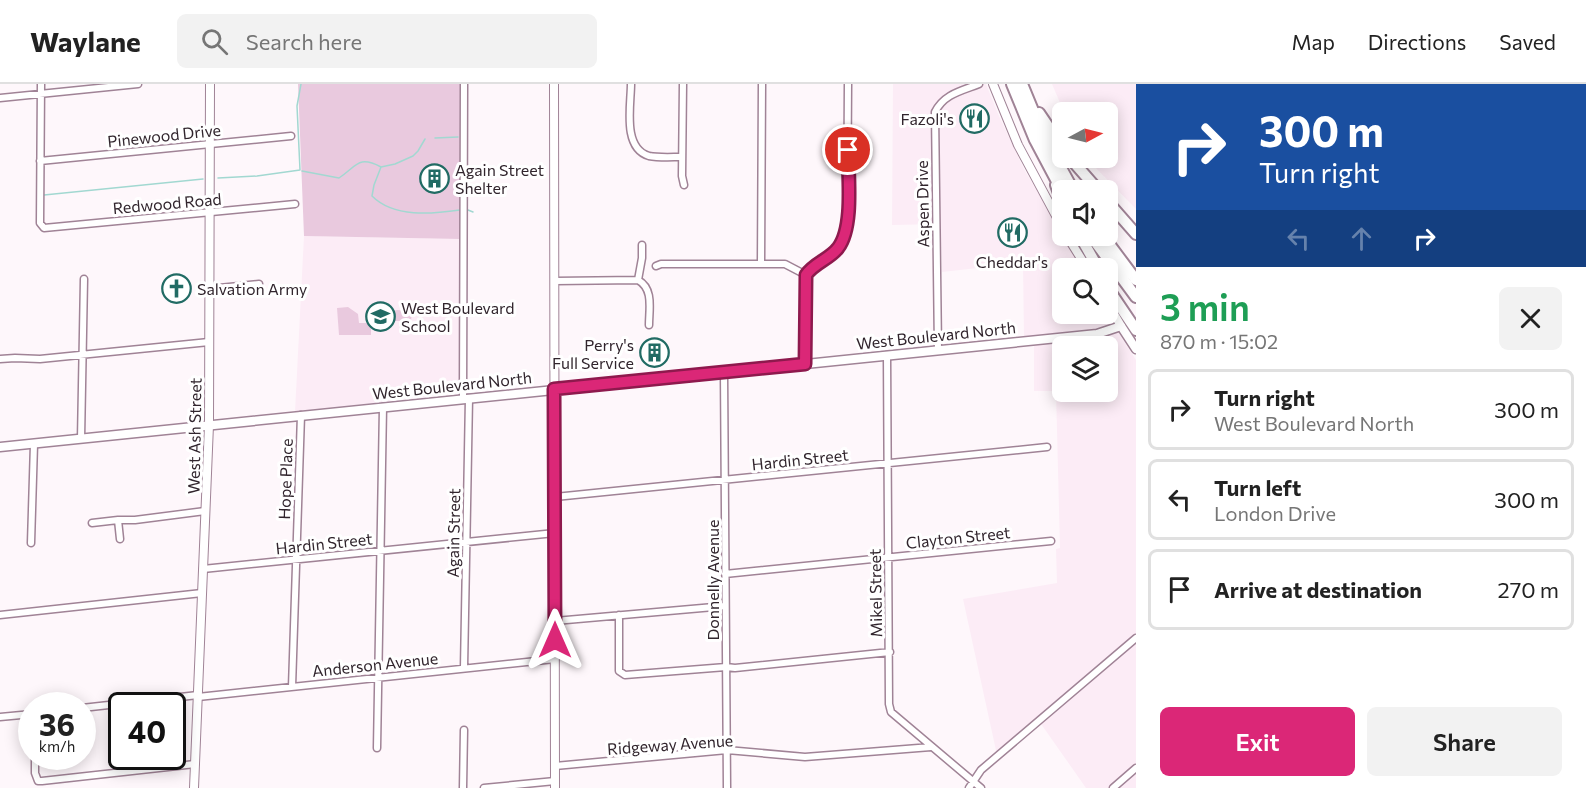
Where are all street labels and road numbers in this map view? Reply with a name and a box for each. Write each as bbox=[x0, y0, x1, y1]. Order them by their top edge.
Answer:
street label: Pinewood Drive bbox=[106, 120, 222, 150]
street label: Aspen Drive bbox=[912, 160, 932, 248]
street label: Redwood Road bbox=[112, 189, 222, 217]
street label: West Boulevard North bbox=[855, 317, 1017, 353]
street label: West Boulevard North bbox=[371, 367, 533, 403]
street label: West Ash Street bbox=[183, 377, 205, 494]
street label: Hope Place bbox=[274, 438, 296, 520]
street label: Hardin Street bbox=[751, 444, 850, 474]
street label: Again Street bbox=[443, 488, 463, 578]
street label: Donnelly Avenue bbox=[703, 520, 722, 640]
street label: Clayton Street bbox=[905, 522, 1012, 552]
street label: Hardin Street bbox=[275, 528, 374, 558]
street label: Mikel Street bbox=[865, 548, 885, 637]
street label: Anderson Avenue bbox=[311, 648, 439, 680]
street label: Ridgeway Avenue bbox=[606, 730, 734, 758]

